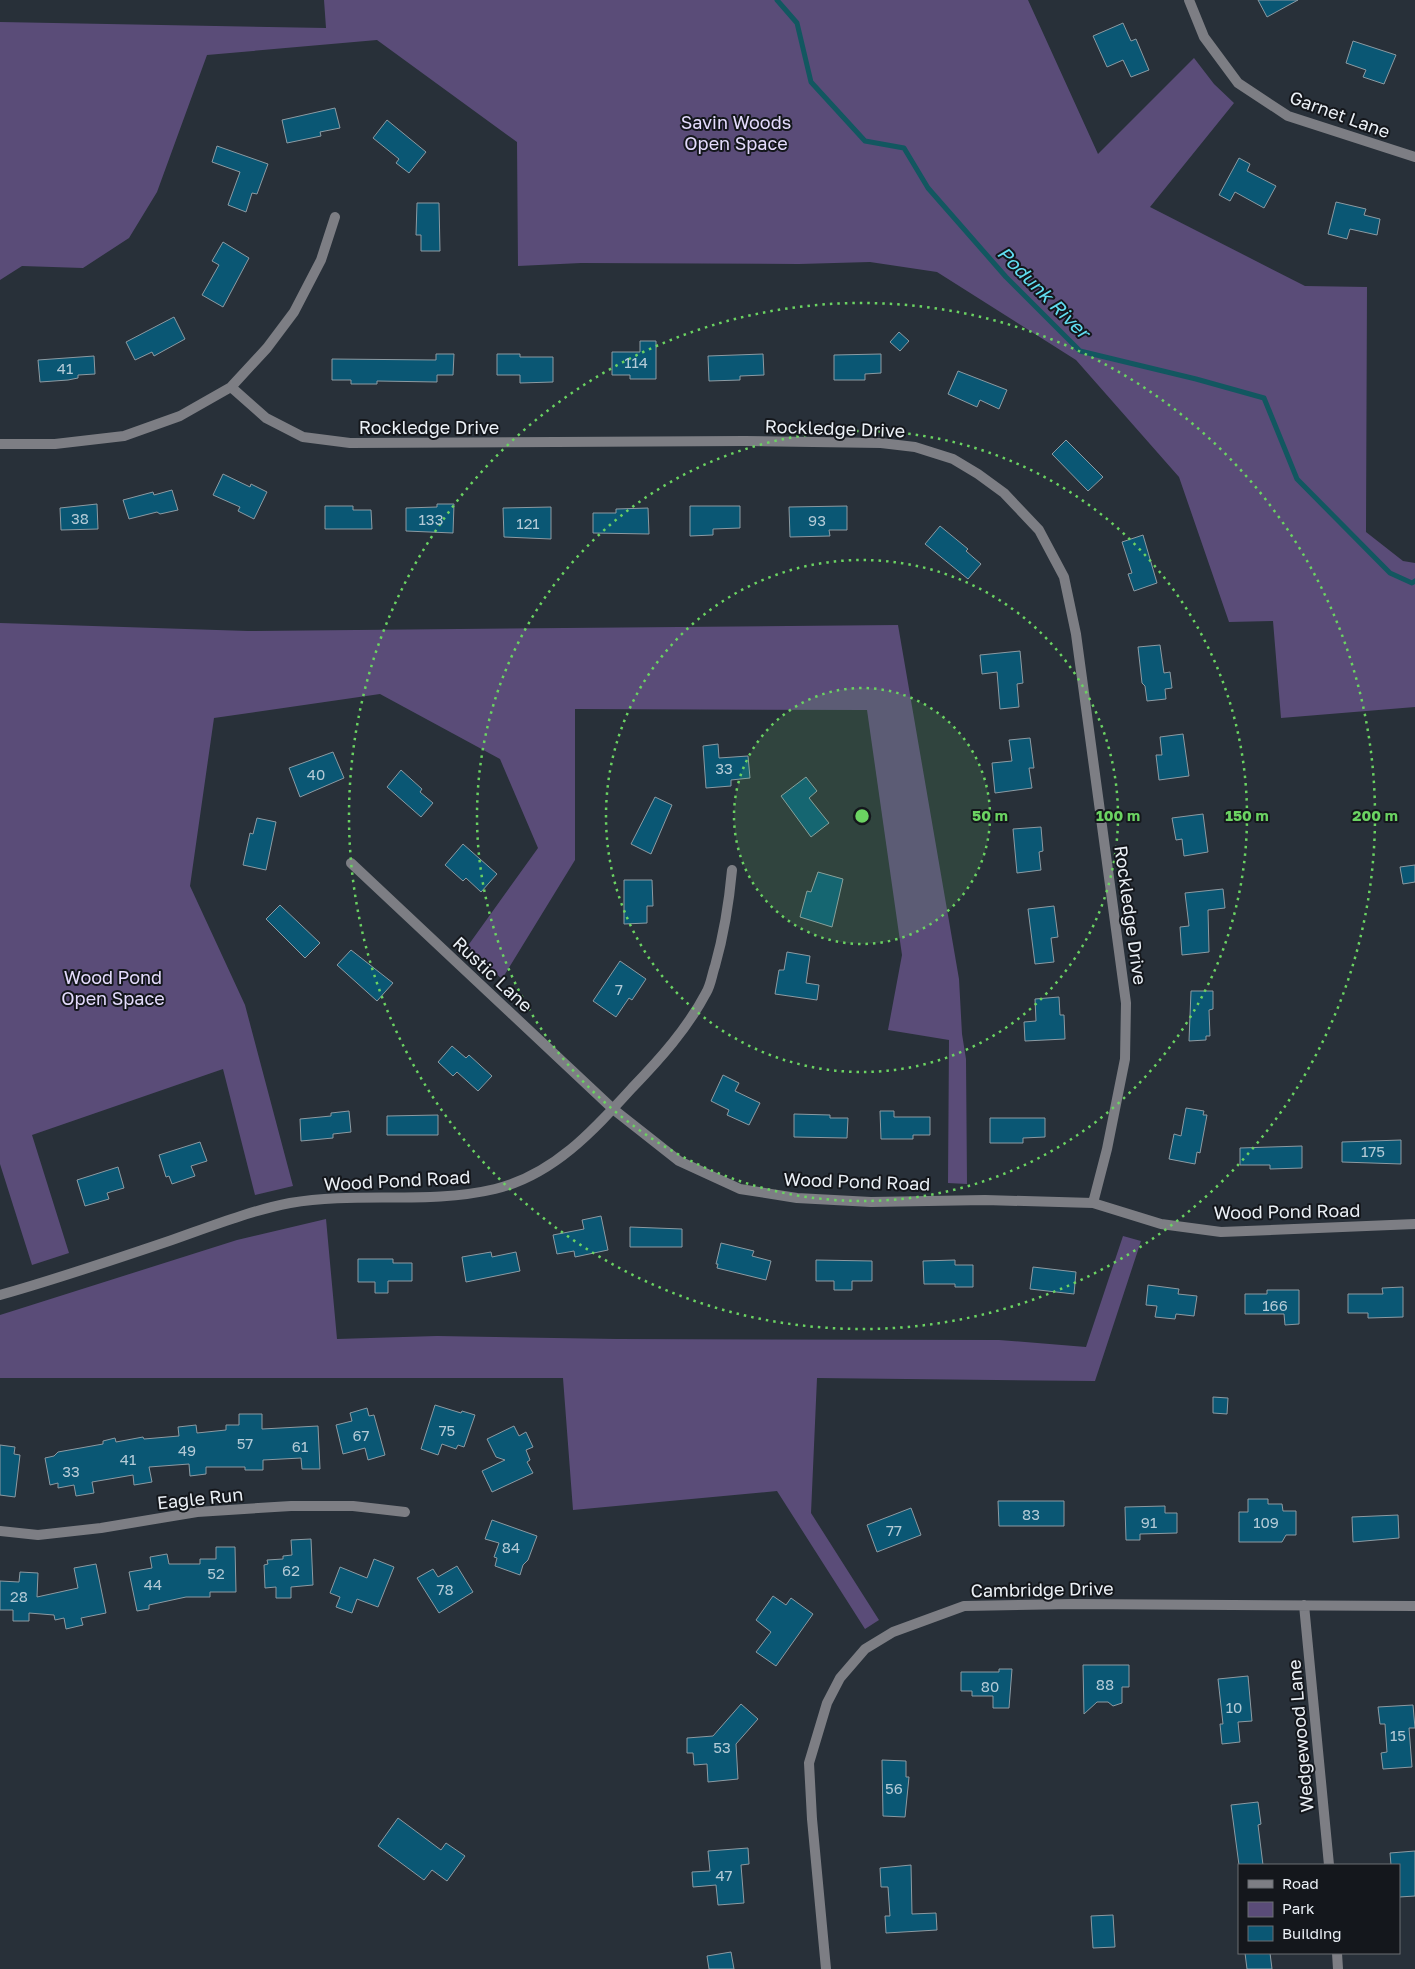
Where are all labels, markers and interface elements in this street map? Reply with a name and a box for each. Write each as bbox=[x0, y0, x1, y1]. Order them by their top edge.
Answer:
street label: Garnet Lane bbox=[1287, 86, 1393, 142]
park label: Savin Woods Open Space bbox=[681, 111, 791, 154]
water label: Podunk River bbox=[993, 241, 1097, 345]
house number: 114 bbox=[624, 353, 648, 371]
house number: 41 bbox=[57, 359, 73, 377]
street label: Rockledge Drive bbox=[764, 415, 906, 441]
street label: Rockledge Drive bbox=[359, 416, 499, 438]
house number: 38 bbox=[71, 509, 89, 527]
house number: 133 bbox=[419, 510, 443, 528]
house number: 93 bbox=[808, 511, 826, 529]
house number: 121 bbox=[516, 514, 540, 532]
house number: 33 bbox=[715, 759, 733, 777]
house number: 40 bbox=[307, 765, 325, 783]
text: 50 m bbox=[972, 806, 1008, 824]
text: 100 m bbox=[1096, 806, 1140, 824]
text: 150 m bbox=[1225, 806, 1269, 824]
text: 200 m bbox=[1352, 806, 1398, 824]
centre of rings bbox=[853, 807, 871, 825]
street label: Rockledge Drive bbox=[1110, 844, 1152, 986]
street label: Rustic Lane bbox=[449, 932, 537, 1016]
park label: Wood Pond Open Space bbox=[61, 966, 165, 1009]
house number: 7 bbox=[615, 980, 623, 998]
house number: 175 bbox=[1361, 1142, 1385, 1160]
street label: Wood Pond Road bbox=[323, 1165, 471, 1195]
street label: Wood Pond Road bbox=[783, 1167, 931, 1195]
street label: Wood Pond Road bbox=[1213, 1199, 1361, 1223]
house number: 166 bbox=[1262, 1296, 1288, 1314]
house number: 75 bbox=[439, 1421, 455, 1439]
house number: 67 bbox=[352, 1426, 370, 1444]
house number: 57 bbox=[237, 1434, 253, 1452]
house number: 61 bbox=[292, 1437, 308, 1455]
house number: 49 bbox=[178, 1441, 196, 1459]
house number: 41 bbox=[120, 1450, 136, 1468]
house number: 33 bbox=[62, 1462, 80, 1480]
street label: Eagle Run bbox=[156, 1483, 244, 1513]
house number: 83 bbox=[1022, 1505, 1040, 1523]
house number: 91 bbox=[1141, 1513, 1157, 1531]
house number: 109 bbox=[1253, 1513, 1279, 1531]
house number: 77 bbox=[886, 1521, 902, 1539]
house number: 84 bbox=[502, 1538, 520, 1556]
house number: 62 bbox=[282, 1561, 300, 1579]
house number: 52 bbox=[207, 1564, 225, 1582]
house number: 44 bbox=[144, 1575, 162, 1593]
street label: Cambridge Drive bbox=[970, 1577, 1114, 1601]
house number: 78 bbox=[436, 1580, 454, 1598]
house number: 28 bbox=[10, 1587, 28, 1605]
street label: Wedgewood Lane bbox=[1282, 1659, 1318, 1813]
house number: 88 bbox=[1096, 1675, 1114, 1693]
house number: 80 bbox=[981, 1677, 999, 1695]
house number: 10 bbox=[1226, 1698, 1242, 1716]
house number: 15 bbox=[1390, 1726, 1406, 1744]
house number: 53 bbox=[713, 1738, 731, 1756]
house number: 56 bbox=[885, 1779, 903, 1797]
legend bbox=[1238, 1864, 1400, 1954]
house number: 47 bbox=[715, 1866, 733, 1884]
text: Road bbox=[1282, 1874, 1319, 1892]
text: Park bbox=[1282, 1899, 1315, 1917]
text: Building bbox=[1282, 1924, 1342, 1942]

